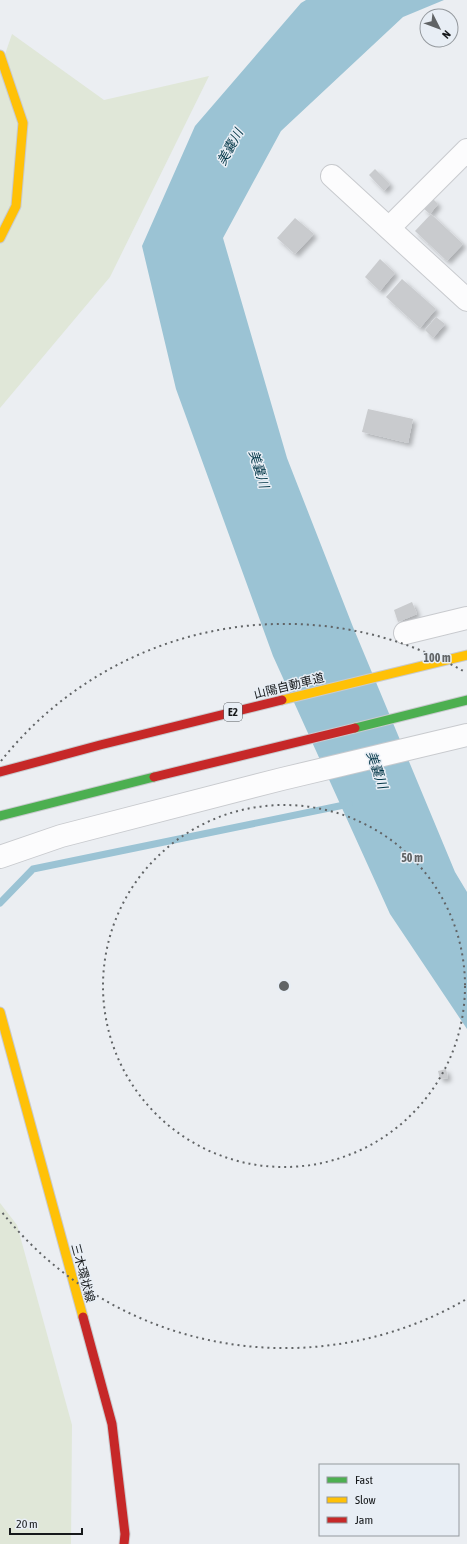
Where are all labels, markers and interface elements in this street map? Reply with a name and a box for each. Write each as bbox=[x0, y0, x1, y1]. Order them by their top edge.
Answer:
north arrow bbox=[419, 8, 459, 48]
text: N bbox=[440, 28, 453, 41]
water label: 美嚢川 bbox=[214, 125, 247, 168]
water label: 美嚢川 bbox=[246, 448, 272, 492]
text: 100 m bbox=[423, 651, 451, 665]
street label: 山陽自動車道 bbox=[252, 670, 326, 702]
road number: E2 bbox=[224, 703, 242, 721]
water label: 美嚢川 bbox=[364, 749, 391, 793]
text: 50 m bbox=[401, 851, 423, 865]
centre of rings bbox=[277, 979, 291, 993]
street label: 三木環状線 bbox=[68, 1242, 98, 1304]
legend bbox=[319, 1464, 459, 1536]
text: Fast bbox=[355, 1473, 373, 1487]
text: Slow bbox=[355, 1493, 376, 1507]
scale bar bbox=[10, 1510, 82, 1536]
text: Jam bbox=[355, 1513, 373, 1527]
text: 20 m bbox=[16, 1517, 38, 1531]

